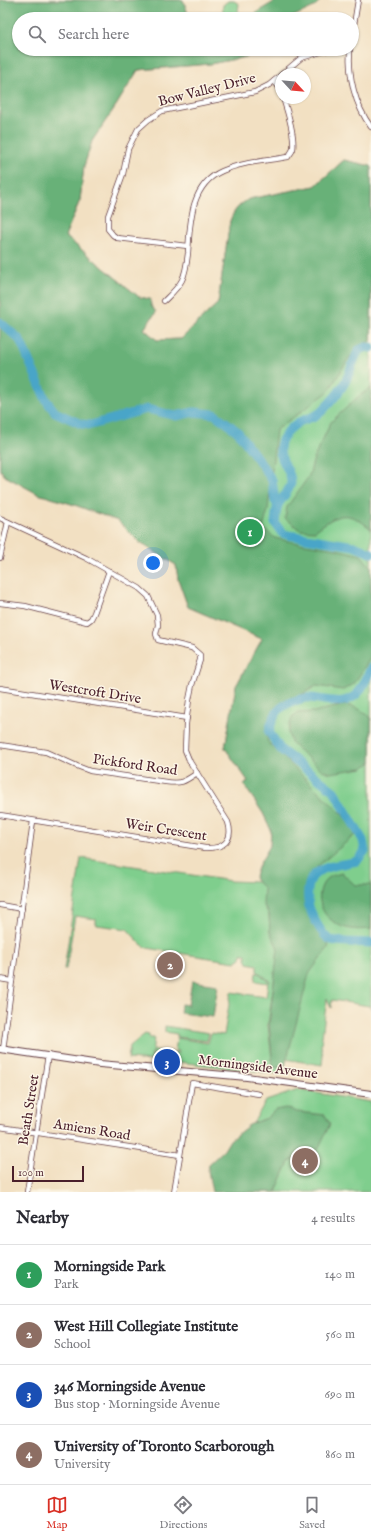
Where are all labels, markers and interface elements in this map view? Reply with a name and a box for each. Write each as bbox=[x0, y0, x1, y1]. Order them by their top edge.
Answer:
search box bbox=[12, 12, 359, 56]
icon: search bbox=[26, 23, 48, 45]
text: Search here bbox=[58, 25, 129, 44]
north arrow bbox=[275, 68, 311, 104]
street label: Bow Valley Drive bbox=[156, 69, 258, 111]
pin: 1 bbox=[237, 517, 263, 547]
your location bbox=[143, 553, 163, 573]
street label: Westcroft Drive bbox=[48, 676, 143, 708]
street label: Pickford Road bbox=[92, 750, 179, 780]
street label: Weir Crescent bbox=[124, 815, 208, 845]
pin: 2 bbox=[157, 950, 183, 980]
pin: 3 bbox=[154, 1047, 180, 1077]
street label: Morningside Avenue bbox=[197, 1051, 319, 1083]
street label: Beath Street bbox=[14, 1073, 44, 1147]
street label: Amiens Road bbox=[51, 1115, 132, 1145]
pin: 4 bbox=[292, 1146, 318, 1176]
scale bar bbox=[12, 1164, 84, 1183]
text: 100 m bbox=[18, 1166, 44, 1180]
text: Nearby bbox=[16, 1208, 69, 1229]
text: 4 results bbox=[311, 1210, 355, 1227]
text: Morningside Park bbox=[54, 1257, 166, 1276]
text: 1 bbox=[27, 1266, 31, 1283]
text: 140 m bbox=[325, 1266, 355, 1283]
text: Park bbox=[54, 1276, 79, 1293]
text: West Hill Collegiate Institute bbox=[54, 1317, 238, 1336]
text: 2 bbox=[26, 1326, 32, 1343]
text: 560 m bbox=[326, 1326, 355, 1343]
text: School bbox=[54, 1336, 91, 1353]
text: 346 Morningside Avenue bbox=[54, 1377, 205, 1396]
text: 3 bbox=[27, 1386, 31, 1403]
text: 690 m bbox=[325, 1386, 355, 1403]
text: Bus stop · Morningside Avenue bbox=[54, 1396, 220, 1413]
text: University of Toronto Scarborough bbox=[54, 1437, 274, 1456]
text: 4 bbox=[26, 1446, 32, 1463]
text: 860 m bbox=[325, 1446, 355, 1463]
text: University bbox=[54, 1456, 110, 1473]
tab: Map bbox=[46, 1494, 68, 1532]
tab: Directions bbox=[160, 1494, 207, 1532]
tab: Saved bbox=[299, 1494, 325, 1532]

